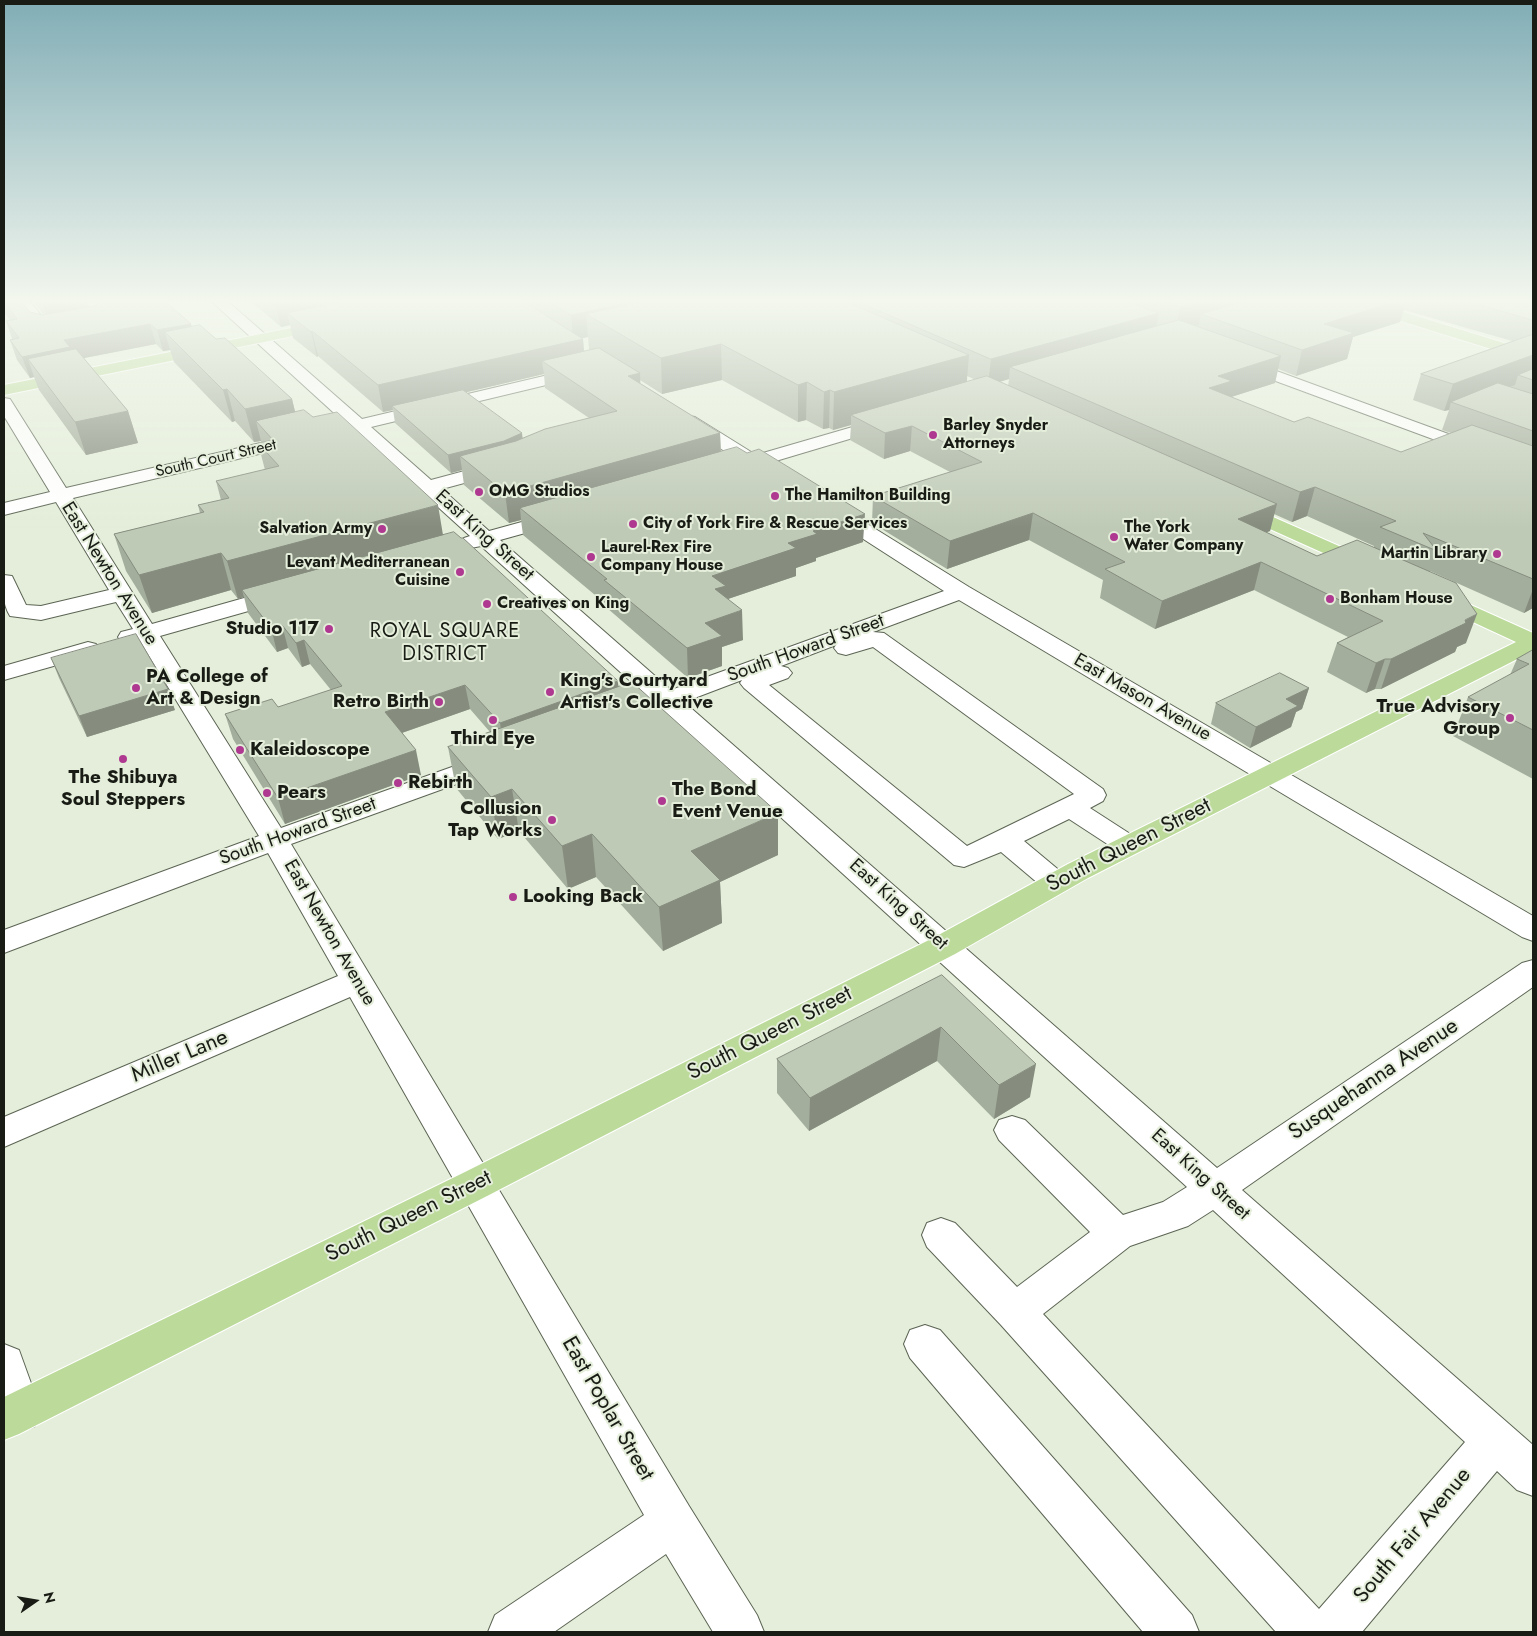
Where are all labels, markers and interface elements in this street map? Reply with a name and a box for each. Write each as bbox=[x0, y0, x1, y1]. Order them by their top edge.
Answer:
place label: Barley Snyder Attorneys bbox=[943, 416, 1048, 454]
marker: Barley Snyder Attorneys bbox=[927, 429, 939, 441]
street label: South Court Street bbox=[154, 436, 278, 482]
place label: OMG Studios bbox=[489, 482, 590, 502]
street label: East King Street bbox=[430, 486, 538, 586]
marker: OMG Studios bbox=[473, 486, 485, 498]
place label: The Hamilton Building bbox=[785, 486, 950, 506]
marker: The Hamilton Building bbox=[769, 490, 781, 502]
street label: East Newton Avenue bbox=[56, 498, 162, 650]
place label: City of York Fire & Rescue Services bbox=[643, 514, 907, 534]
marker: City of York Fire & Rescue Services bbox=[627, 518, 639, 530]
place label: The York Water Company bbox=[1124, 518, 1243, 556]
place label: Salvation Army bbox=[259, 519, 372, 539]
marker: Salvation Army bbox=[376, 523, 388, 535]
marker: The York Water Company bbox=[1108, 531, 1120, 543]
place label: Laurel-Rex Fire Company House bbox=[601, 538, 723, 576]
place label: Martin Library bbox=[1381, 544, 1487, 564]
marker: Martin Library bbox=[1491, 548, 1503, 560]
marker: Laurel-Rex Fire Company House bbox=[585, 551, 597, 563]
place label: Levant Mediterranean Cuisine bbox=[287, 553, 450, 591]
marker: Levant Mediterranean Cuisine bbox=[454, 566, 466, 578]
place label: Bonham House bbox=[1340, 589, 1453, 609]
marker: Bonham House bbox=[1324, 593, 1336, 605]
place label: Creatives on King bbox=[497, 594, 629, 614]
marker: Creatives on King bbox=[481, 598, 493, 610]
street label: South Howard Street bbox=[725, 610, 887, 688]
place label: Studio 117 bbox=[225, 618, 319, 640]
district label: ROYAL SQUARE DISTRICT bbox=[368, 620, 522, 667]
marker: Studio 117 bbox=[323, 623, 335, 635]
street label: East Mason Avenue bbox=[1069, 649, 1215, 747]
place label: PA College of Art & Design bbox=[146, 666, 268, 710]
place label: King's Courtyard Artist's Collective bbox=[560, 670, 713, 714]
marker: PA College of Art & Design bbox=[130, 682, 142, 694]
marker: King's Courtyard Artist's Collective bbox=[544, 686, 556, 698]
place label: Retro Birth bbox=[333, 691, 429, 713]
marker: Retro Birth bbox=[433, 696, 445, 708]
place label: True Advisory Group bbox=[1376, 696, 1500, 740]
marker: True Advisory Group bbox=[1504, 712, 1516, 724]
marker: Third Eye bbox=[487, 714, 499, 726]
place label: Third Eye bbox=[451, 728, 535, 750]
place label: Kaleidoscope bbox=[250, 739, 370, 761]
marker: Kaleidoscope bbox=[234, 744, 246, 756]
marker: The Shibuya Soul Steppers bbox=[117, 753, 129, 765]
place label: The Shibuya Soul Steppers bbox=[61, 767, 185, 811]
place label: Rebirth bbox=[408, 772, 473, 794]
marker: Rebirth bbox=[392, 777, 404, 789]
place label: The Bond Event Venue bbox=[672, 779, 783, 823]
place label: Pears bbox=[277, 782, 326, 804]
marker: Pears bbox=[261, 787, 273, 799]
street label: South Howard Street bbox=[217, 793, 379, 871]
street label: South Queen Street bbox=[1042, 793, 1216, 899]
marker: The Bond Event Venue bbox=[656, 795, 668, 807]
place label: Collusion Tap Works bbox=[448, 798, 542, 842]
marker: Collusion Tap Works bbox=[546, 814, 558, 826]
street label: East King Street bbox=[844, 855, 952, 955]
street label: East Newton Avenue bbox=[278, 856, 380, 1010]
place label: Looking Back bbox=[523, 886, 643, 908]
marker: Looking Back bbox=[507, 891, 519, 903]
street label: South Queen Street bbox=[683, 981, 857, 1087]
street label: Susquehanna Avenue bbox=[1284, 1013, 1464, 1147]
street label: Miller Lane bbox=[128, 1025, 232, 1089]
street label: East King Street bbox=[1146, 1125, 1254, 1225]
street label: South Queen Street bbox=[322, 1165, 496, 1269]
street label: East Poplar Street bbox=[555, 1332, 659, 1486]
street label: South Fair Avenue bbox=[1349, 1463, 1477, 1609]
north arrow bbox=[10, 1576, 60, 1626]
text: N bbox=[39, 1590, 61, 1605]

